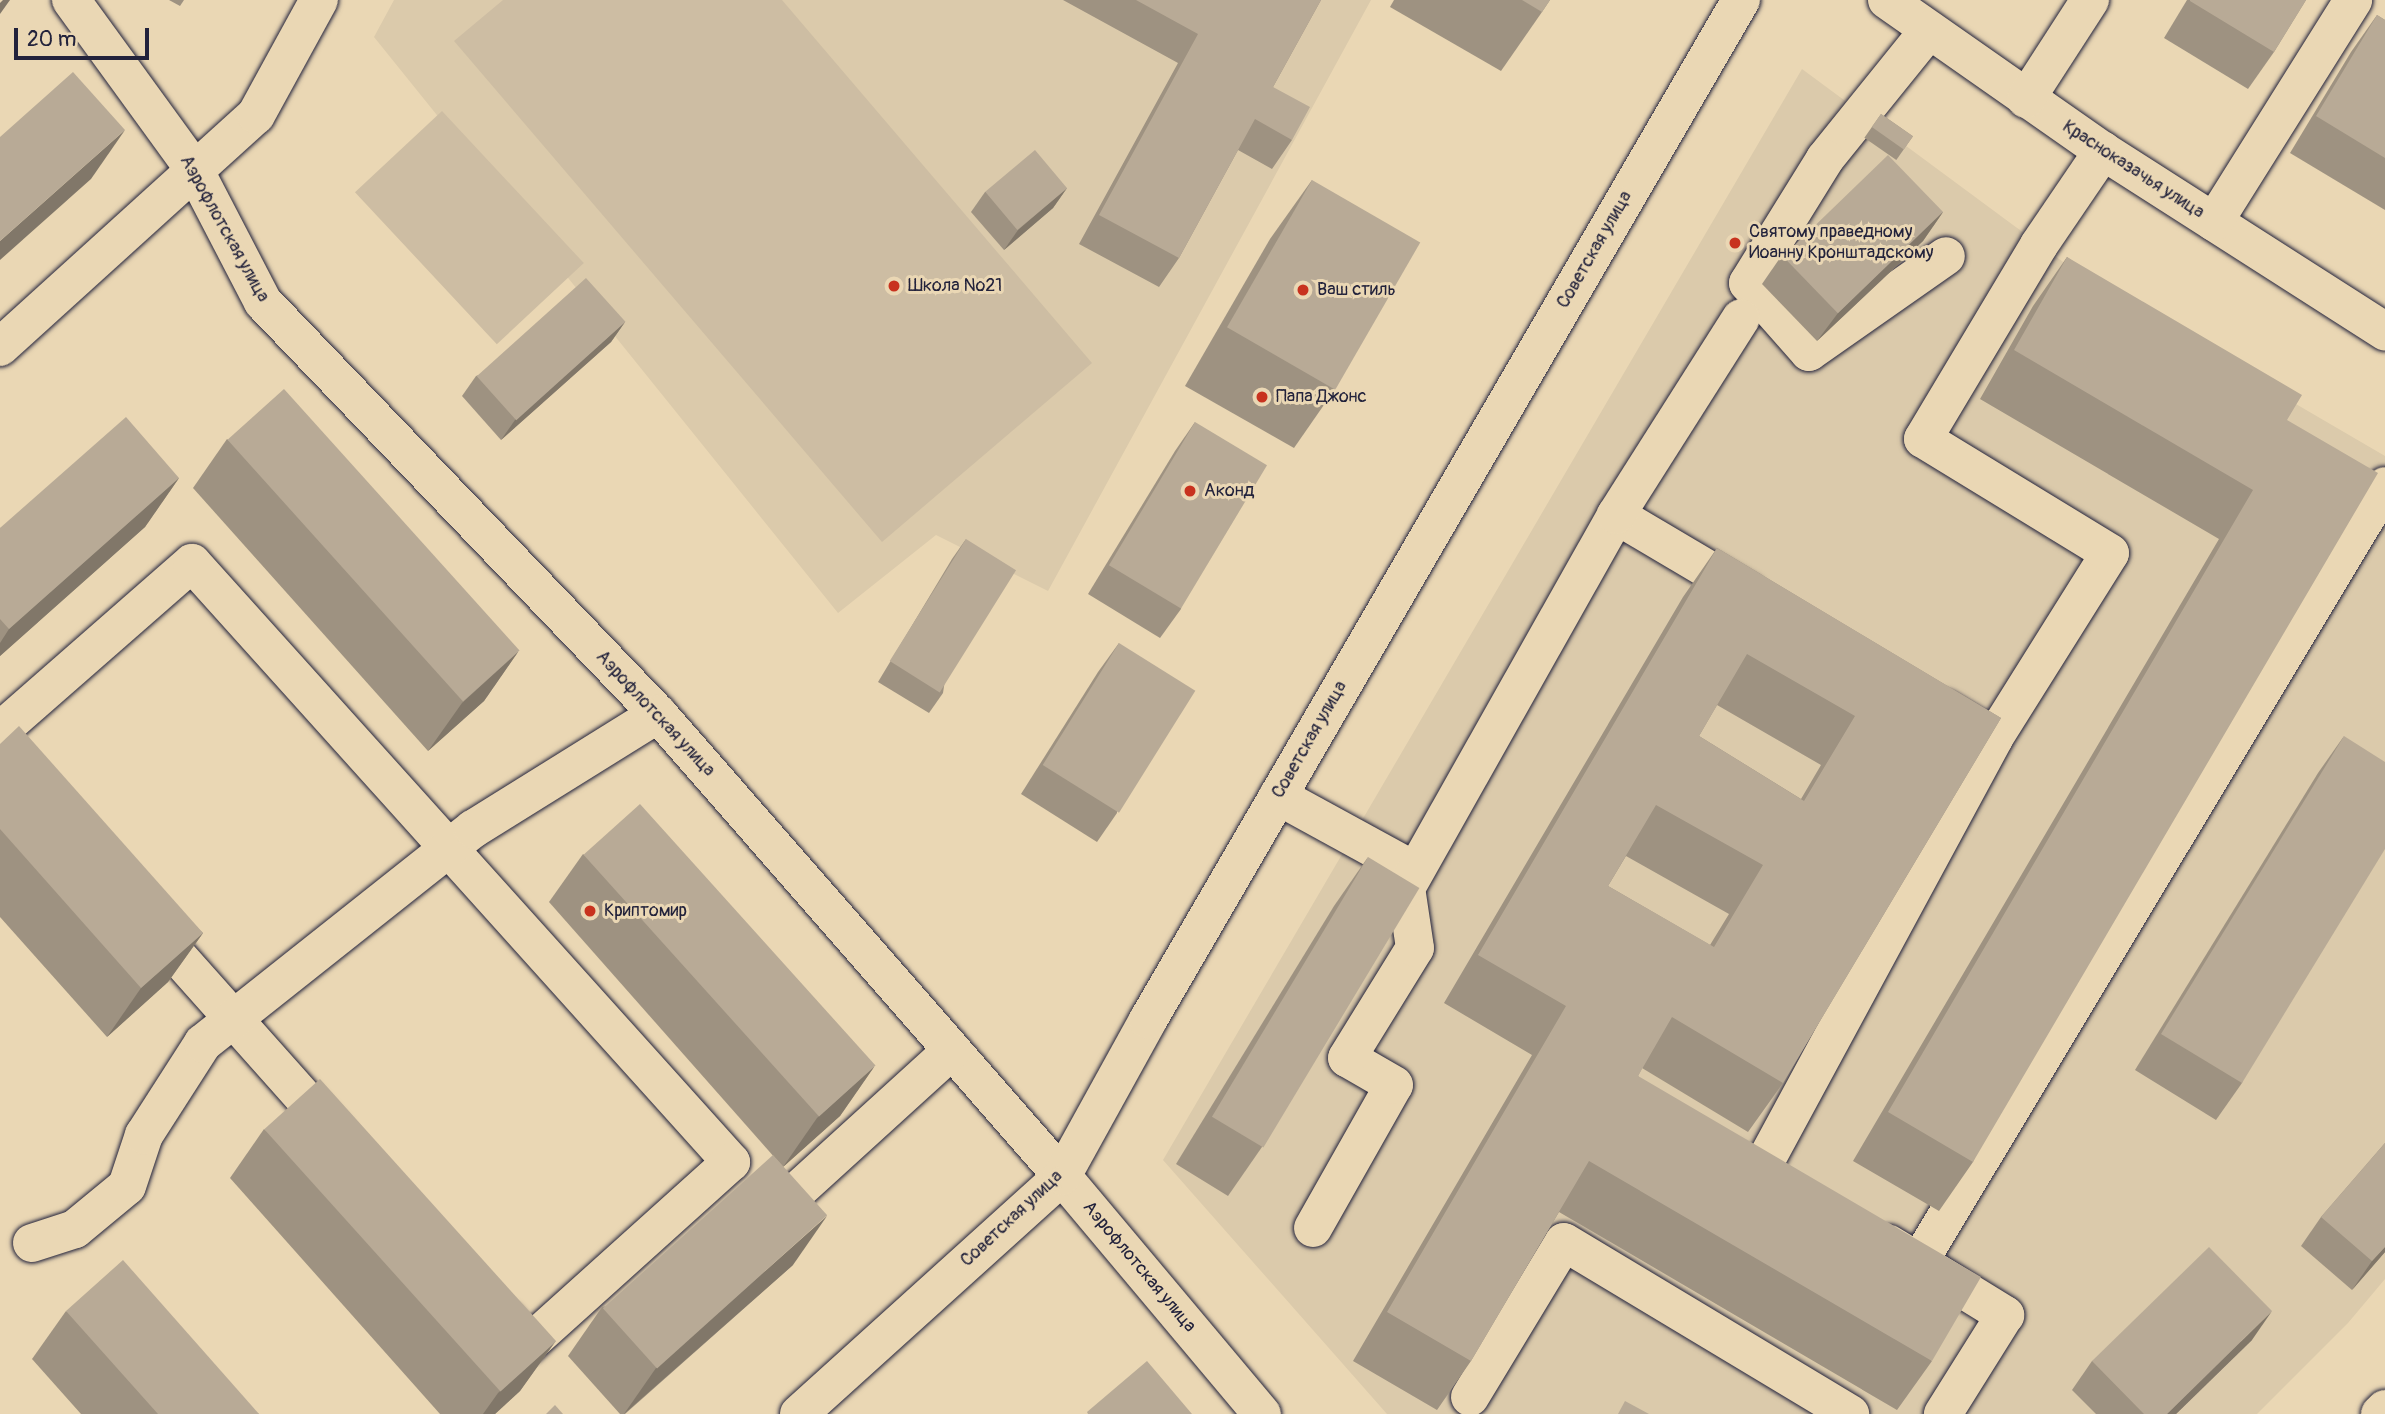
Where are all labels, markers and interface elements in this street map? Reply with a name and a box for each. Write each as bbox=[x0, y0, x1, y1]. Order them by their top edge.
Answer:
scale bar bbox=[18, 14, 152, 58]
text: 20 m bbox=[27, 26, 76, 53]
street label: Красноказачья улица bbox=[2058, 116, 2208, 224]
street label: Аэрофлотская улица bbox=[175, 152, 273, 306]
street label: Советская улица bbox=[1553, 188, 1637, 312]
place label: Святому праведному Иоанну Кронштадскому bbox=[1749, 222, 1933, 264]
marker: Святому праведному Иоанну Кронштадскому bbox=[1727, 235, 1743, 251]
place label: Школа №21 bbox=[908, 275, 1002, 297]
marker: Школа №21 bbox=[886, 278, 902, 294]
place label: Ваш стиль bbox=[1317, 279, 1396, 301]
marker: Ваш стиль bbox=[1295, 282, 1311, 298]
place label: Папа Джонс bbox=[1276, 386, 1367, 408]
marker: Папа Джонс bbox=[1254, 389, 1270, 405]
place label: Аконд bbox=[1204, 480, 1254, 502]
marker: Аконд bbox=[1182, 483, 1198, 499]
street label: Аэрофлотская улица bbox=[591, 647, 719, 781]
street label: Советская улица bbox=[1268, 678, 1352, 802]
place label: Криптомир bbox=[604, 900, 687, 922]
marker: Криптомир bbox=[582, 903, 598, 919]
street label: Советская улица bbox=[957, 1166, 1067, 1272]
street label: Аэрофлотская улица bbox=[1078, 1197, 1200, 1337]

